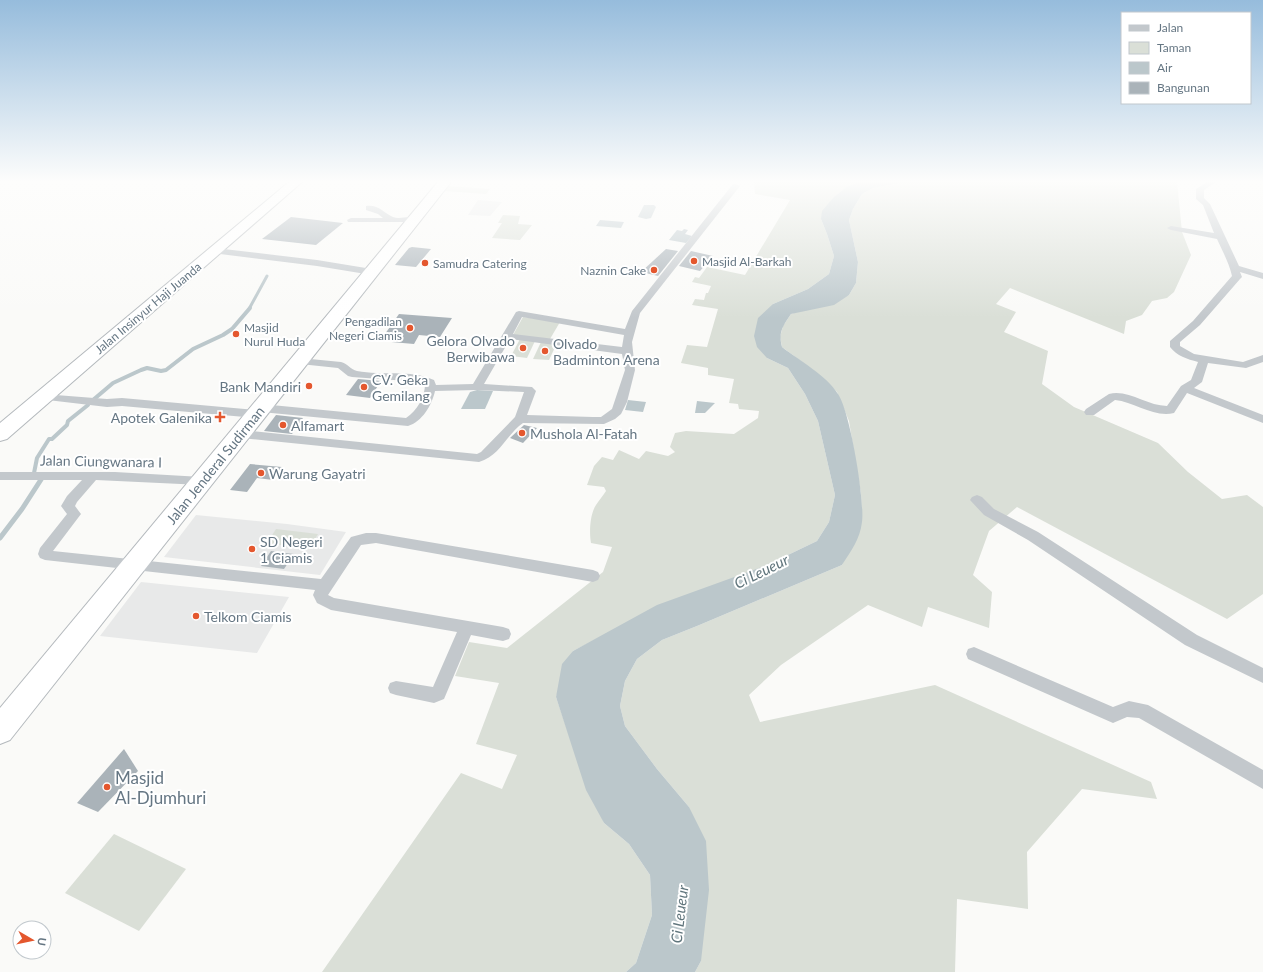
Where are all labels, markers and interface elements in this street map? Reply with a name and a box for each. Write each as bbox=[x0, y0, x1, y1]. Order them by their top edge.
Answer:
legend bbox=[1121, 12, 1251, 104]
text: Jalan bbox=[1157, 20, 1183, 35]
text: Taman bbox=[1157, 40, 1191, 55]
text: Air bbox=[1157, 60, 1173, 75]
text: Bangunan bbox=[1157, 80, 1210, 95]
place label: Masjid Al-Barkah bbox=[702, 254, 791, 269]
place label: Samudra Catering bbox=[433, 256, 527, 271]
marker: Masjid Al-Barkah bbox=[689, 256, 699, 266]
marker: Samudra Catering bbox=[420, 258, 430, 268]
street label: Jalan Insinyur Haji Juanda bbox=[92, 259, 204, 357]
place label: Naznin Cake bbox=[580, 263, 646, 278]
marker: Naznin Cake bbox=[649, 265, 659, 275]
place label: Pengadilan Negeri Ciamis bbox=[329, 314, 402, 343]
place label: Masjid Nurul Huda bbox=[244, 320, 305, 349]
marker: Pengadilan Negeri Ciamis bbox=[405, 323, 415, 333]
marker: Masjid Nurul Huda bbox=[231, 329, 241, 339]
place label: Gelora Olvado Berwibawa bbox=[427, 332, 515, 365]
place label: Olvado Badminton Arena bbox=[553, 335, 660, 368]
marker: Gelora Olvado Berwibawa bbox=[518, 343, 528, 353]
marker: Olvado Badminton Arena bbox=[540, 346, 550, 356]
place label: CV. Geka Gemilang bbox=[372, 371, 430, 404]
place label: Bank Mandiri bbox=[219, 378, 301, 395]
marker: Bank Mandiri bbox=[304, 381, 314, 391]
marker: CV. Geka Gemilang bbox=[359, 382, 369, 392]
street label: Jalan Jenderal Sudirman bbox=[162, 403, 268, 527]
place label: Apotek Galenika bbox=[111, 409, 212, 426]
marker: Apotek Galenika bbox=[215, 412, 225, 422]
place label: Alfamart bbox=[291, 417, 344, 434]
marker: Alfamart bbox=[278, 420, 288, 430]
place label: Mushola Al-Fatah bbox=[530, 425, 637, 442]
marker: Mushola Al-Fatah bbox=[517, 428, 527, 438]
street label: Jalan Ciungwanara I bbox=[40, 451, 162, 471]
place label: Warung Gayatri bbox=[269, 465, 366, 482]
marker: Warung Gayatri bbox=[256, 468, 266, 478]
place label: SD Negeri 1 Ciamis bbox=[260, 533, 323, 566]
marker: SD Negeri 1 Ciamis bbox=[247, 544, 257, 554]
water label: Ci Leueur bbox=[731, 550, 792, 592]
place label: Telkom Ciamis bbox=[204, 608, 292, 625]
marker: Telkom Ciamis bbox=[191, 611, 201, 621]
place label: Masjid Al-Djumhuri bbox=[115, 767, 206, 808]
marker: Masjid Al-Djumhuri bbox=[102, 782, 112, 792]
water label: Ci Leueur bbox=[667, 883, 692, 944]
north arrow bbox=[12, 920, 52, 960]
text: U bbox=[35, 937, 49, 947]

